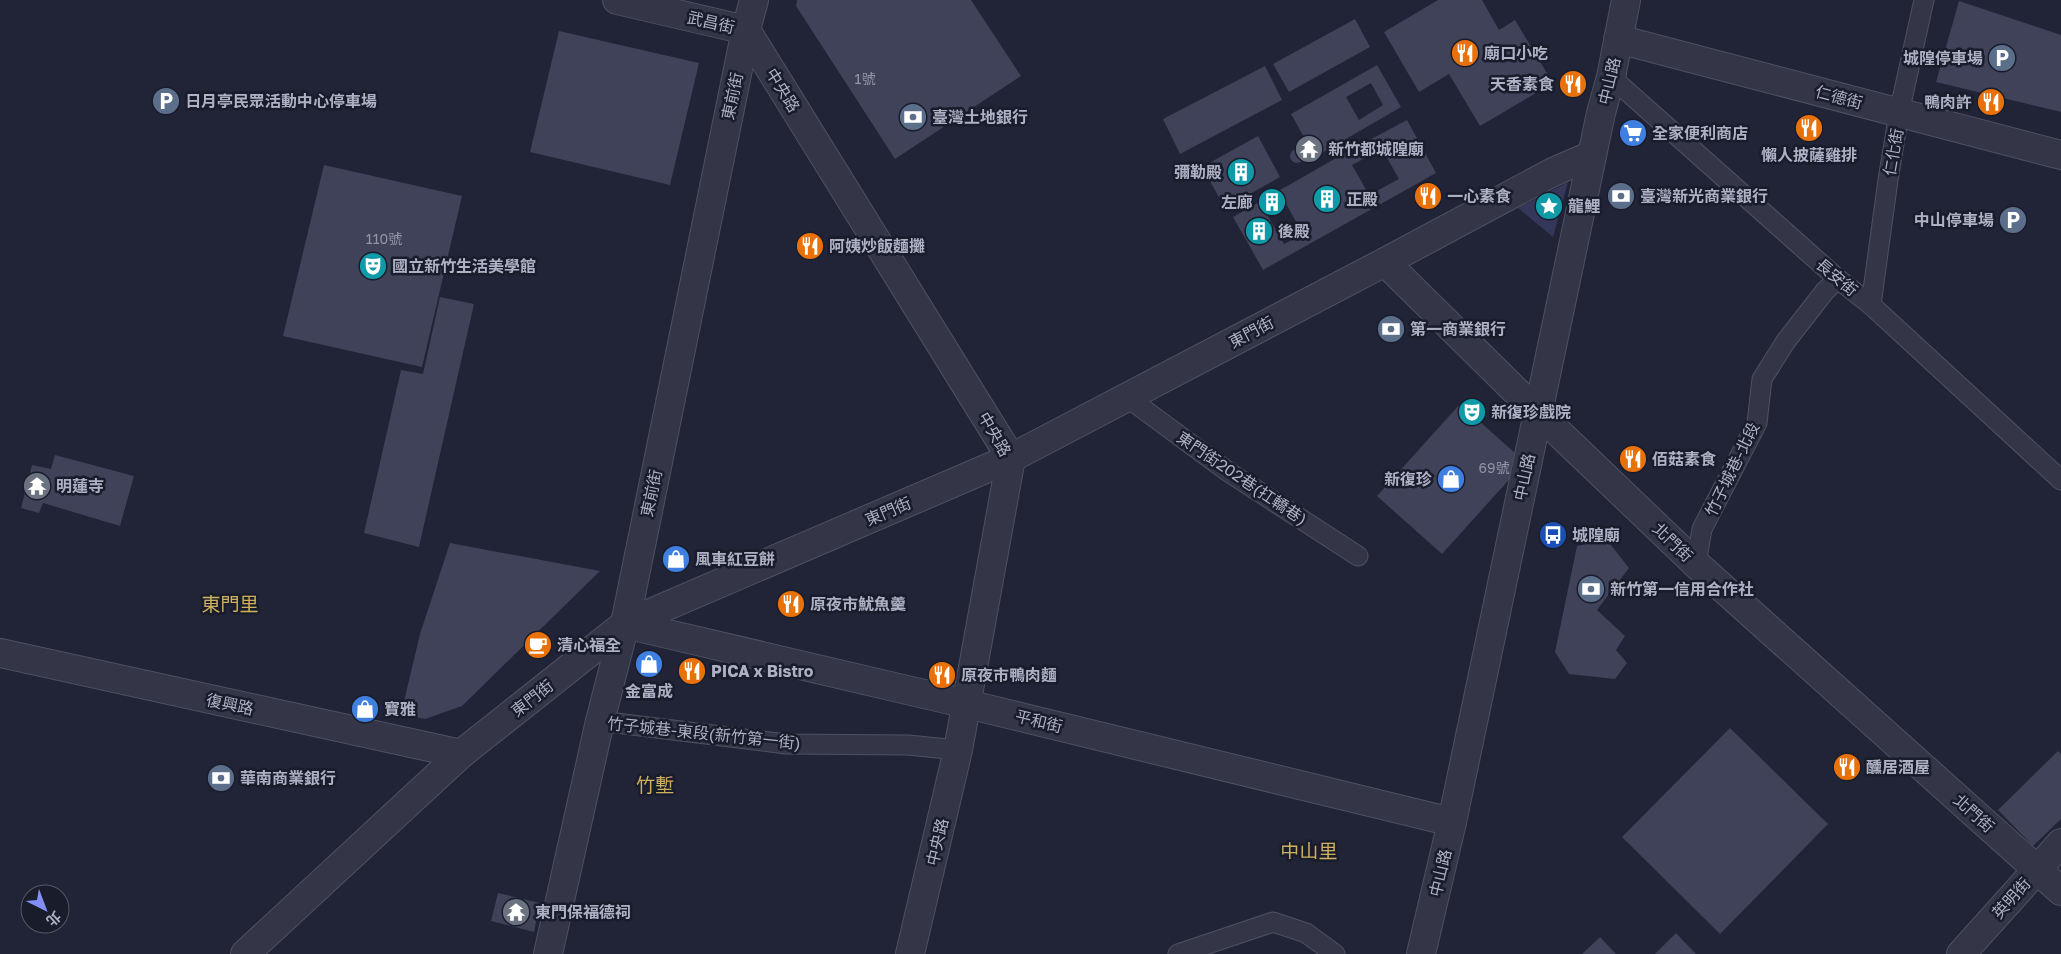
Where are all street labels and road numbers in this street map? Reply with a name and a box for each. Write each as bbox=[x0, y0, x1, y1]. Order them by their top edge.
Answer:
street label: 武昌街 bbox=[685, 7, 737, 37]
street label: 中山路 bbox=[1594, 55, 1624, 107]
street label: 中央路 bbox=[762, 64, 804, 116]
street label: 東前街 bbox=[717, 70, 747, 122]
street label: 仁德街 bbox=[1813, 81, 1865, 113]
street label: 仁化街 bbox=[1879, 127, 1907, 177]
street label: 長安街 bbox=[1812, 254, 1862, 300]
street label: 東門街 bbox=[1225, 312, 1277, 352]
street label: 中央路 bbox=[974, 408, 1016, 460]
street label: 竹子城巷-北段 bbox=[1701, 419, 1763, 519]
street label: 東門街202巷(扛轎巷) bbox=[1173, 427, 1311, 529]
street label: 中山路 bbox=[1509, 451, 1539, 503]
street label: 東前街 bbox=[636, 467, 666, 519]
street label: 東門街 bbox=[862, 492, 914, 530]
street label: 北門街 bbox=[1649, 518, 1697, 566]
street label: 東門街 bbox=[507, 675, 557, 721]
street label: 復興路 bbox=[204, 689, 256, 719]
street label: 平和街 bbox=[1013, 705, 1065, 737]
street label: 竹子城巷-東段(新竹第一街) bbox=[606, 713, 802, 753]
street label: 北門街 bbox=[1949, 790, 1999, 836]
street label: 中央路 bbox=[922, 816, 952, 868]
street label: 中山路 bbox=[1425, 847, 1455, 899]
street label: 英明街 bbox=[1988, 873, 2034, 923]

